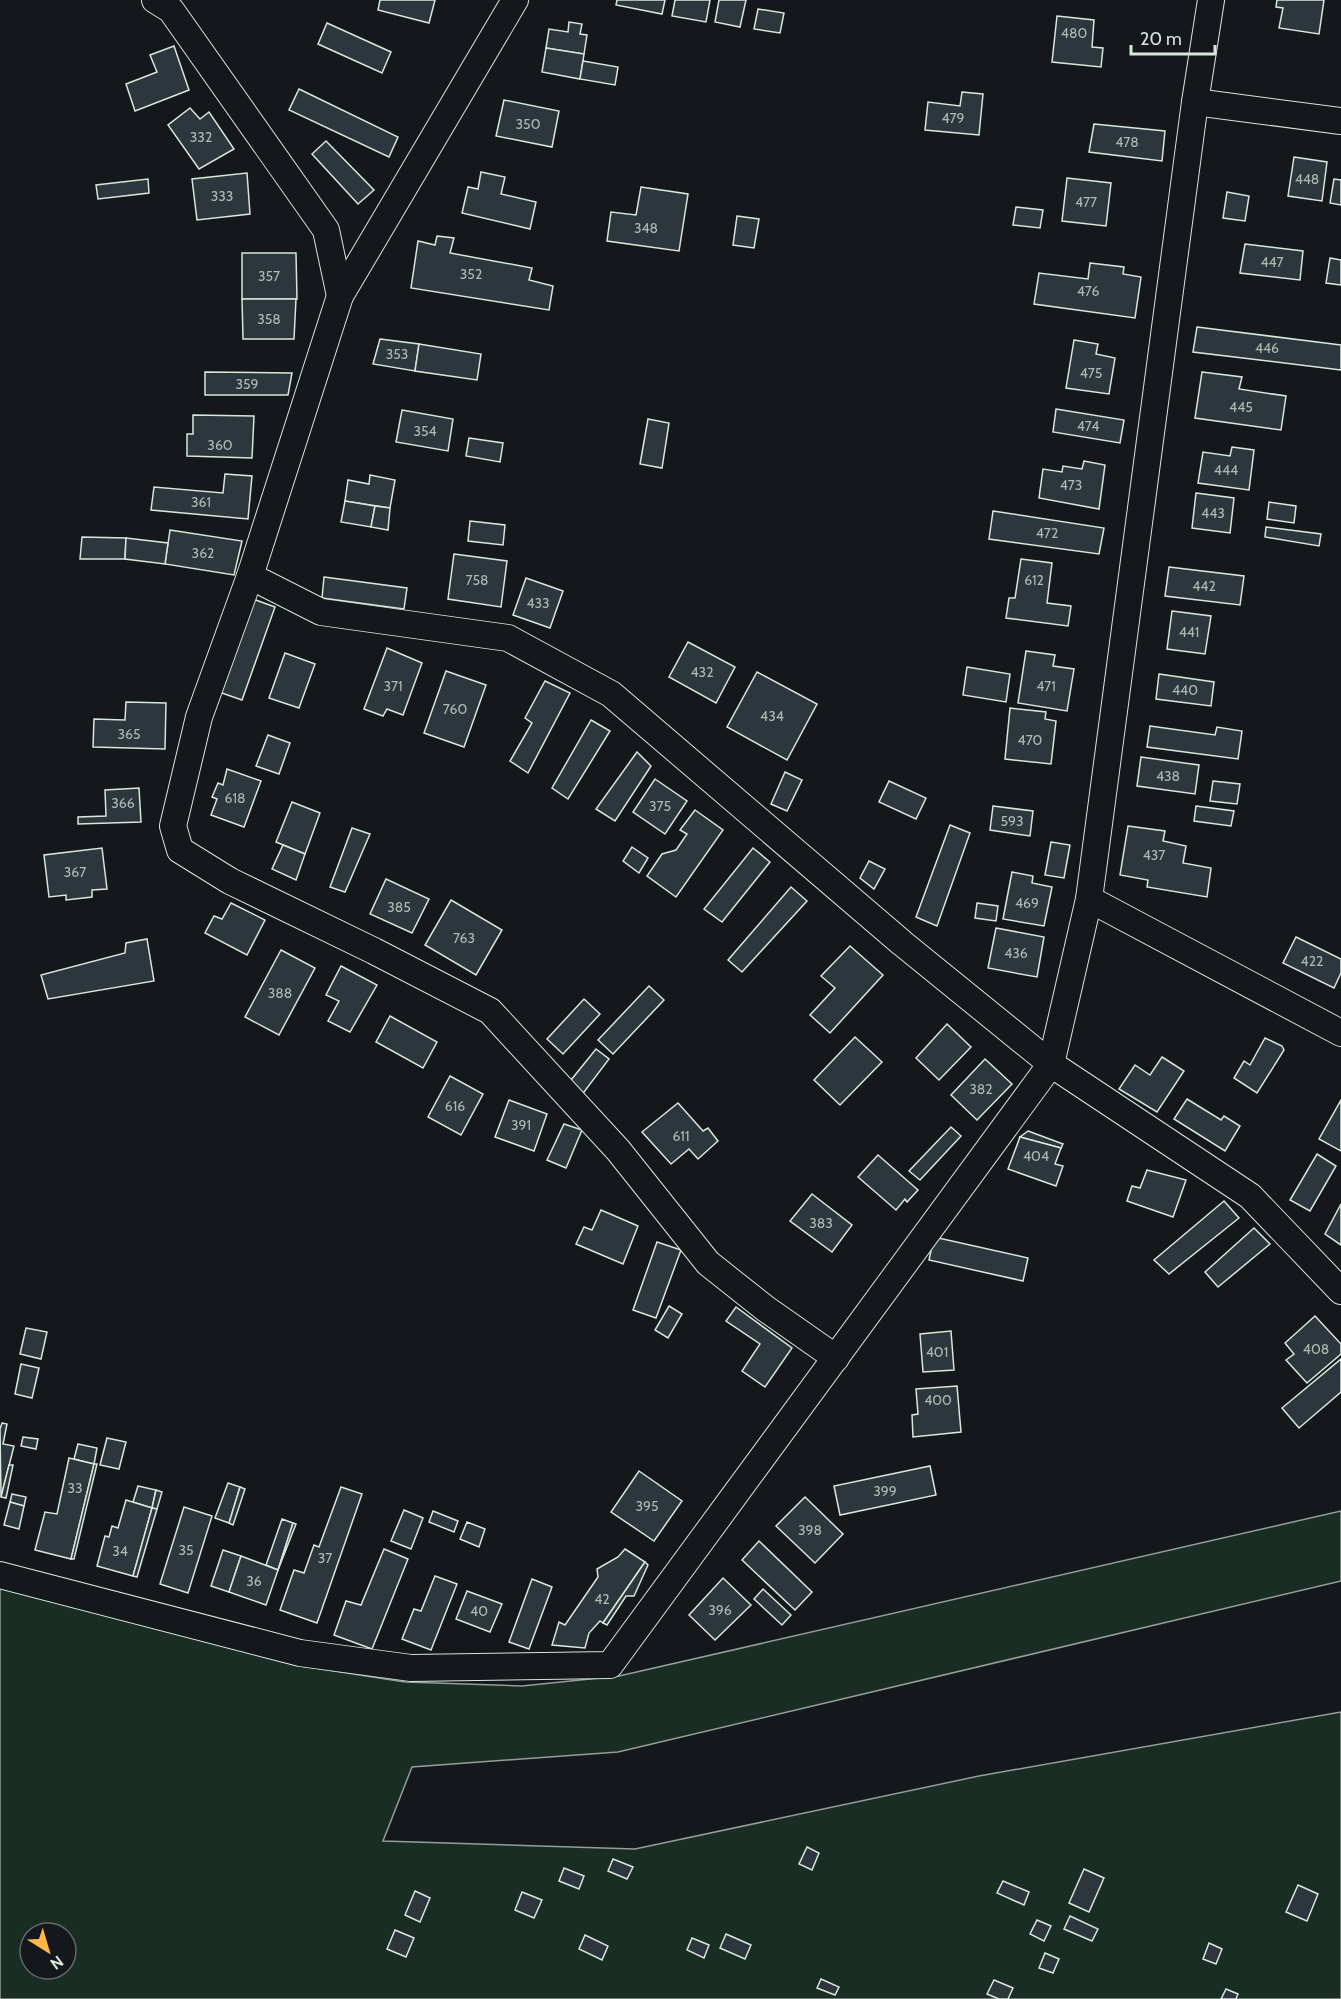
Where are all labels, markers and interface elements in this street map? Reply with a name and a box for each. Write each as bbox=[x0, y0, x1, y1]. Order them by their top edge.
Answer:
scale bar bbox=[1131, 18, 1215, 56]
house number: 480 bbox=[1061, 24, 1087, 42]
text: 20 m bbox=[1140, 28, 1182, 50]
house number: 479 bbox=[941, 109, 965, 127]
house number: 350 bbox=[516, 115, 541, 133]
house number: 332 bbox=[190, 128, 212, 146]
house number: 478 bbox=[1115, 133, 1139, 151]
house number: 448 bbox=[1295, 170, 1319, 188]
house number: 333 bbox=[211, 187, 233, 205]
house number: 477 bbox=[1075, 193, 1097, 211]
house number: 348 bbox=[634, 219, 658, 237]
house number: 447 bbox=[1260, 253, 1284, 271]
house number: 352 bbox=[460, 265, 482, 283]
house number: 357 bbox=[258, 267, 280, 285]
house number: 476 bbox=[1077, 282, 1099, 300]
house number: 358 bbox=[257, 310, 281, 328]
house number: 446 bbox=[1255, 339, 1279, 357]
house number: 353 bbox=[386, 345, 408, 363]
house number: 475 bbox=[1080, 364, 1102, 382]
house number: 359 bbox=[235, 375, 259, 393]
house number: 445 bbox=[1229, 398, 1253, 416]
house number: 474 bbox=[1077, 417, 1099, 435]
house number: 354 bbox=[413, 422, 437, 440]
house number: 360 bbox=[207, 436, 233, 454]
house number: 444 bbox=[1214, 461, 1238, 479]
house number: 473 bbox=[1060, 476, 1082, 494]
house number: 361 bbox=[191, 493, 211, 511]
house number: 443 bbox=[1201, 504, 1225, 522]
house number: 472 bbox=[1036, 524, 1058, 542]
house number: 362 bbox=[192, 544, 214, 562]
house number: 758 bbox=[465, 571, 489, 589]
house number: 612 bbox=[1024, 571, 1044, 589]
house number: 442 bbox=[1192, 577, 1216, 595]
house number: 433 bbox=[526, 594, 550, 612]
house number: 441 bbox=[1179, 623, 1199, 641]
house number: 432 bbox=[690, 663, 714, 681]
house number: 371 bbox=[383, 677, 403, 695]
house number: 471 bbox=[1036, 677, 1056, 695]
house number: 440 bbox=[1172, 681, 1198, 699]
house number: 760 bbox=[443, 700, 467, 718]
house number: 434 bbox=[760, 707, 784, 725]
house number: 365 bbox=[117, 725, 141, 743]
house number: 470 bbox=[1018, 731, 1043, 749]
house number: 438 bbox=[1156, 767, 1180, 785]
house number: 618 bbox=[225, 789, 245, 807]
house number: 366 bbox=[111, 794, 135, 812]
house number: 375 bbox=[649, 797, 671, 815]
house number: 593 bbox=[1000, 812, 1024, 830]
house number: 437 bbox=[1143, 846, 1165, 864]
house number: 367 bbox=[64, 863, 86, 881]
house number: 469 bbox=[1015, 894, 1039, 912]
house number: 385 bbox=[387, 898, 411, 916]
house number: 763 bbox=[453, 929, 475, 947]
house number: 436 bbox=[1004, 944, 1028, 962]
house number: 422 bbox=[1301, 952, 1323, 970]
house number: 388 bbox=[268, 984, 292, 1002]
house number: 382 bbox=[969, 1080, 993, 1098]
house number: 616 bbox=[445, 1097, 465, 1115]
house number: 391 bbox=[511, 1116, 531, 1134]
house number: 611 bbox=[673, 1127, 689, 1145]
house number: 404 bbox=[1023, 1147, 1049, 1165]
house number: 383 bbox=[809, 1214, 833, 1232]
house number: 408 bbox=[1303, 1340, 1329, 1358]
house number: 401 bbox=[926, 1343, 948, 1361]
house number: 400 bbox=[924, 1391, 952, 1409]
house number: 33 bbox=[67, 1479, 83, 1497]
house number: 399 bbox=[873, 1482, 897, 1500]
house number: 395 bbox=[635, 1497, 659, 1515]
house number: 398 bbox=[798, 1521, 822, 1539]
house number: 35 bbox=[178, 1541, 194, 1559]
house number: 34 bbox=[112, 1542, 128, 1560]
house number: 37 bbox=[318, 1549, 332, 1567]
house number: 36 bbox=[246, 1572, 262, 1590]
house number: 42 bbox=[594, 1590, 610, 1608]
house number: 396 bbox=[708, 1601, 732, 1619]
house number: 40 bbox=[470, 1602, 488, 1620]
north arrow bbox=[18, 1921, 78, 1981]
text: N bbox=[46, 1952, 67, 1974]

